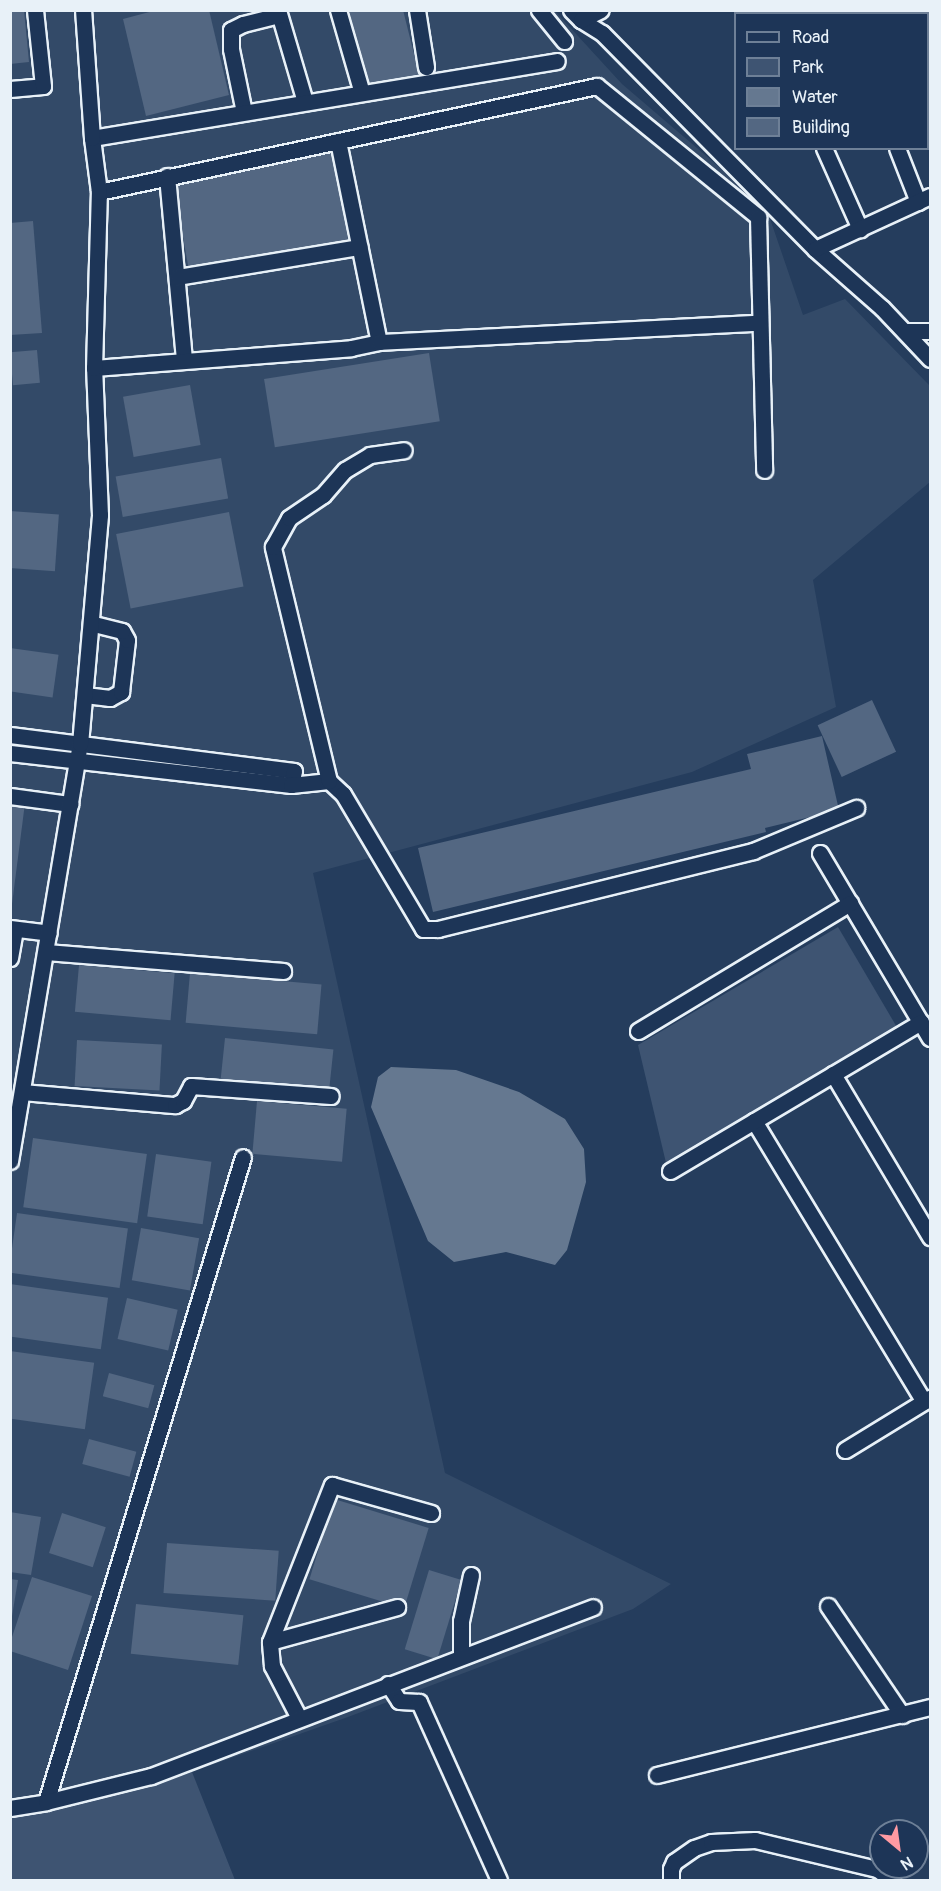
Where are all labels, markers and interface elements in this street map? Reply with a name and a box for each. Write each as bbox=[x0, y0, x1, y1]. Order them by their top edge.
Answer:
legend bbox=[734, 12, 929, 150]
text: Road bbox=[792, 26, 829, 49]
text: Park bbox=[792, 56, 824, 79]
text: Water bbox=[792, 86, 838, 109]
text: Building bbox=[792, 116, 850, 139]
north arrow bbox=[869, 1819, 929, 1879]
text: N bbox=[897, 1852, 916, 1874]

